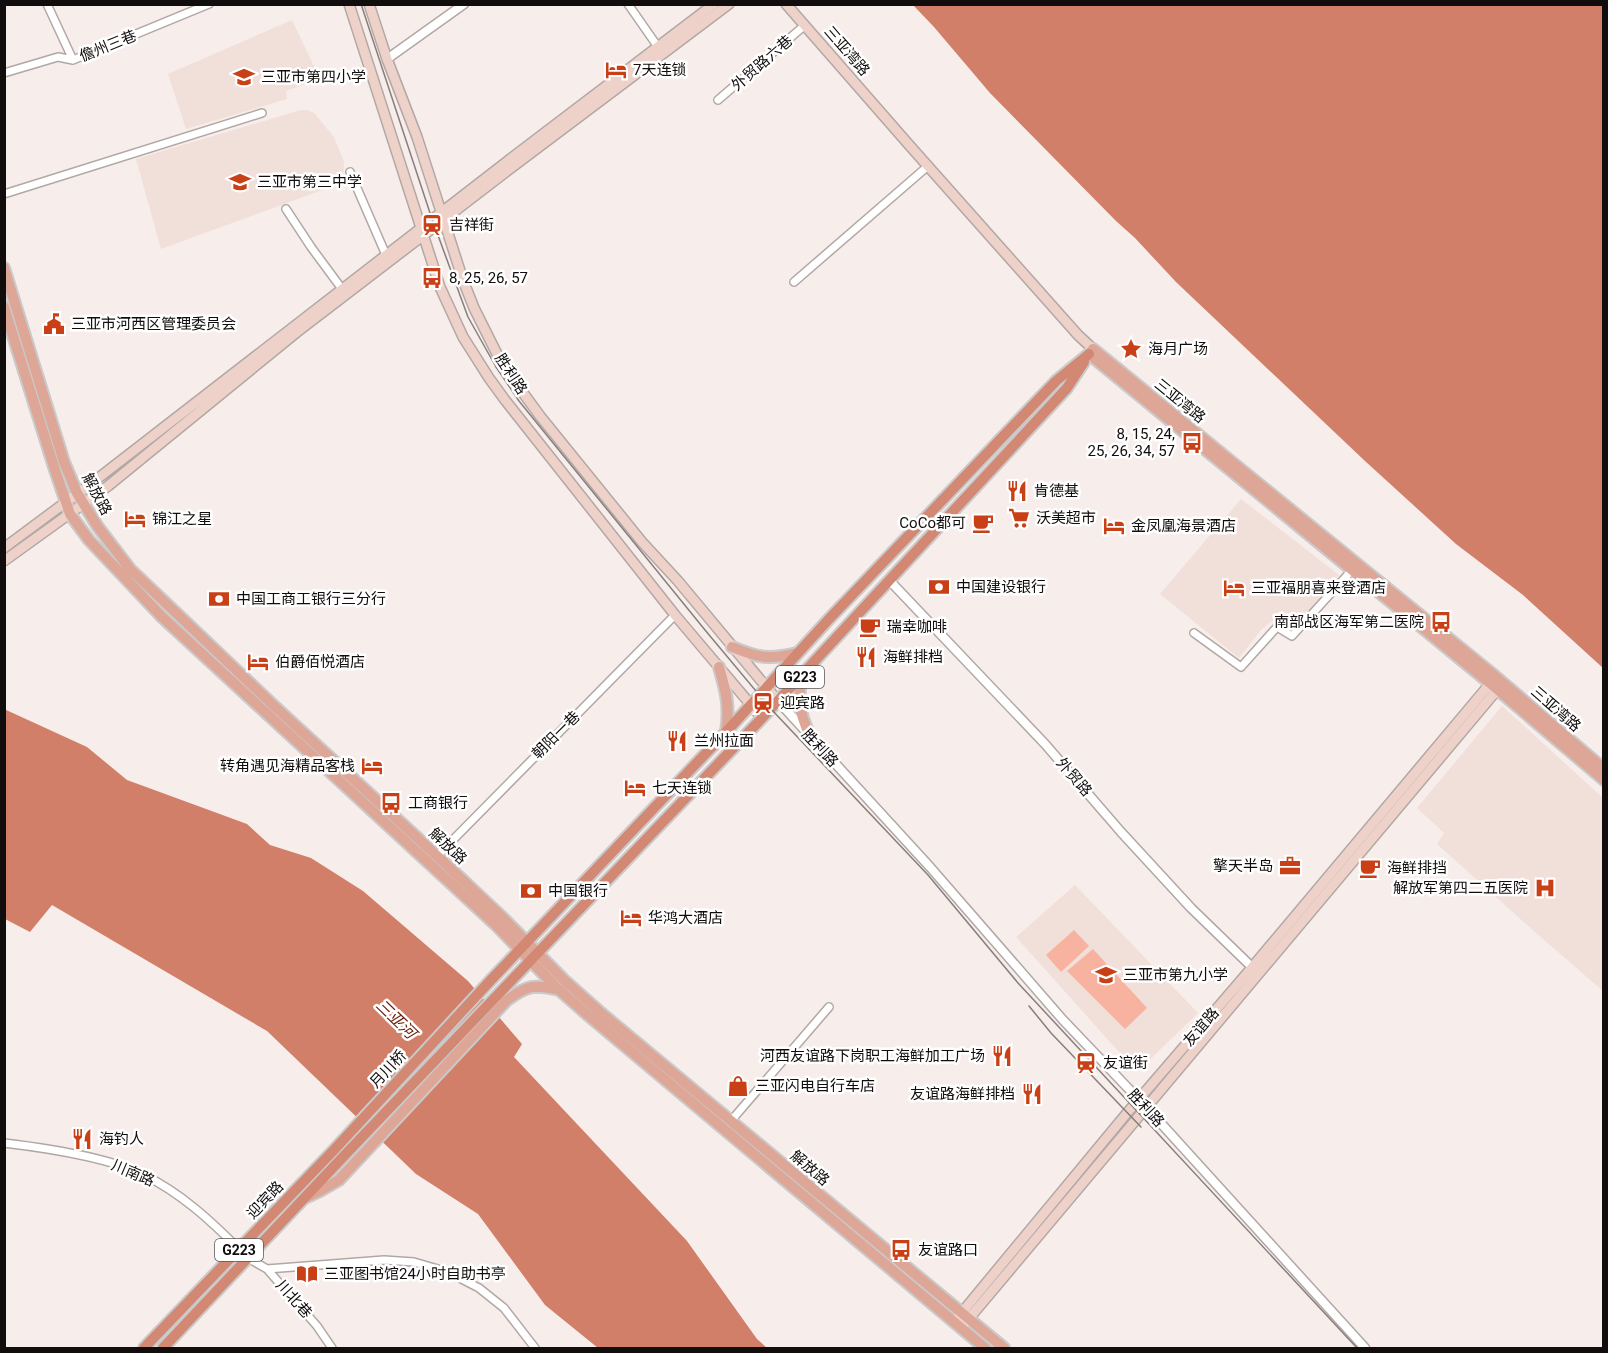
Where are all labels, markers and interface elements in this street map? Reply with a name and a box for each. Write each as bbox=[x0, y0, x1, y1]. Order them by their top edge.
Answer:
street label: 三亚湾路 bbox=[821, 22, 873, 80]
street label: 儋州三巷 bbox=[77, 26, 139, 66]
street label: 外贸路六巷 bbox=[728, 32, 796, 94]
hotel icon: 7天连锁 bbox=[604, 58, 628, 82]
place label: 7天连锁 bbox=[633, 61, 686, 79]
school or university icon: 三亚市第四小学 bbox=[232, 65, 256, 89]
place label: 三亚市第四小学 bbox=[261, 68, 366, 86]
school or university icon: 三亚市第三中学 bbox=[228, 170, 252, 194]
place label: 三亚市第三中学 bbox=[257, 173, 362, 191]
station icon: 吉祥街 bbox=[420, 213, 444, 237]
place label: 吉祥街 bbox=[449, 216, 494, 234]
bus stop icon: 8, 25, 26, 57 bbox=[420, 266, 444, 290]
place label: 8, 25, 26, 57 bbox=[449, 269, 528, 287]
public building icon: 三亚市河西区管理委员会 bbox=[42, 312, 66, 336]
place label: 三亚市河西区管理委员会 bbox=[71, 315, 236, 333]
place icon: 海月广场 bbox=[1119, 337, 1143, 361]
place label: 海月广场 bbox=[1148, 340, 1208, 358]
street label: 胜利路 bbox=[491, 350, 531, 398]
street label: 三亚湾路 bbox=[1151, 375, 1209, 427]
place label: 8, 15, 24, 25, 26, 34, 57 bbox=[1088, 425, 1175, 460]
bus stop icon: 8, 15, 24, 25, 26, 34, 57 bbox=[1180, 431, 1204, 455]
street label: 解放路 bbox=[78, 470, 116, 518]
restaurant icon: 肯德基 bbox=[1005, 479, 1029, 503]
place label: 肯德基 bbox=[1034, 482, 1079, 500]
supermarket icon: 沃美超市 bbox=[1007, 506, 1031, 530]
hotel icon: 锦江之星 bbox=[123, 507, 147, 531]
place label: 沃美超市 bbox=[1036, 509, 1096, 527]
place label: 锦江之星 bbox=[152, 510, 212, 528]
cafe icon: CoCo都可 bbox=[971, 511, 995, 535]
place label: CoCo都可 bbox=[899, 514, 966, 532]
hotel icon: 金凤凰海景酒店 bbox=[1102, 514, 1126, 538]
place label: 金凤凰海景酒店 bbox=[1131, 517, 1236, 535]
bank icon: 中国建设银行 bbox=[927, 575, 951, 599]
hotel icon: 三亚福朋喜来登酒店 bbox=[1222, 576, 1246, 600]
place label: 中国建设银行 bbox=[956, 578, 1046, 596]
place label: 三亚福朋喜来登酒店 bbox=[1251, 579, 1386, 597]
bank icon: 中国工商工银行三分行 bbox=[207, 587, 231, 611]
place label: 中国工商工银行三分行 bbox=[236, 590, 386, 608]
bus stop icon: 南部战区海军第二医院 bbox=[1429, 610, 1453, 634]
place label: 南部战区海军第二医院 bbox=[1274, 613, 1424, 631]
cafe icon: 瑞幸咖啡 bbox=[858, 615, 882, 639]
place label: 瑞幸咖啡 bbox=[887, 618, 947, 636]
restaurant icon: 海鲜排档 bbox=[854, 645, 878, 669]
place label: 海鲜排档 bbox=[883, 648, 943, 666]
hotel icon: 伯爵佰悦酒店 bbox=[246, 650, 270, 674]
place label: 伯爵佰悦酒店 bbox=[275, 653, 365, 671]
road number: G223 bbox=[776, 666, 824, 688]
street label: 三亚湾路 bbox=[1527, 683, 1585, 735]
station icon: 迎宾路 bbox=[751, 691, 775, 715]
place label: 迎宾路 bbox=[780, 694, 825, 712]
street label: 朝阳一巷 bbox=[528, 707, 584, 763]
street label: 胜利路 bbox=[798, 725, 842, 771]
restaurant icon: 兰州拉面 bbox=[665, 729, 689, 753]
place label: 兰州拉面 bbox=[694, 732, 754, 750]
hotel icon: 转角遇见海精品客栈 bbox=[360, 754, 384, 778]
street label: 外贸路 bbox=[1052, 754, 1096, 800]
place label: 转角遇见海精品客栈 bbox=[220, 757, 355, 775]
hotel icon: 七天连锁 bbox=[623, 776, 647, 800]
place label: 七天连锁 bbox=[652, 779, 712, 797]
bus stop icon: 工商银行 bbox=[379, 791, 403, 815]
place label: 工商银行 bbox=[408, 794, 468, 812]
street label: 解放路 bbox=[425, 824, 471, 868]
office icon: 擎天半岛 bbox=[1278, 854, 1302, 878]
cafe icon: 海鲜排挡 bbox=[1358, 856, 1382, 880]
place label: 擎天半岛 bbox=[1213, 857, 1273, 875]
place label: 海鲜排挡 bbox=[1387, 859, 1447, 877]
hospital icon: 解放军第四二五医院 bbox=[1533, 876, 1557, 900]
bank icon: 中国银行 bbox=[519, 879, 543, 903]
place label: 解放军第四二五医院 bbox=[1393, 879, 1528, 897]
place label: 中国银行 bbox=[548, 882, 608, 900]
hotel icon: 华鸿大酒店 bbox=[619, 906, 643, 930]
place label: 华鸿大酒店 bbox=[648, 909, 723, 927]
school or university icon: 三亚市第九小学 bbox=[1094, 963, 1118, 987]
place label: 三亚市第九小学 bbox=[1123, 966, 1228, 984]
water label: 三亚河 bbox=[372, 995, 422, 1045]
street label: 友谊路 bbox=[1179, 1004, 1223, 1050]
restaurant icon: 河西友谊路下岗职工海鲜加工广场 bbox=[990, 1044, 1014, 1068]
street label: 月川桥 bbox=[366, 1046, 410, 1092]
place label: 河西友谊路下岗职工海鲜加工广场 bbox=[760, 1047, 985, 1065]
station icon: 友谊街 bbox=[1074, 1051, 1098, 1075]
place label: 友谊街 bbox=[1103, 1054, 1148, 1072]
shop icon: 三亚闪电自行车店 bbox=[726, 1074, 750, 1098]
place label: 三亚闪电自行车店 bbox=[755, 1077, 875, 1095]
restaurant icon: 友谊路海鲜排档 bbox=[1020, 1082, 1044, 1106]
place label: 友谊路海鲜排档 bbox=[910, 1085, 1015, 1103]
street label: 胜利路 bbox=[1124, 1085, 1168, 1131]
restaurant icon: 海钓人 bbox=[70, 1127, 94, 1151]
place label: 海钓人 bbox=[99, 1130, 144, 1148]
street label: 解放路 bbox=[787, 1147, 833, 1189]
street label: 川南路 bbox=[109, 1156, 157, 1190]
street label: 迎宾路 bbox=[243, 1178, 287, 1222]
bus stop icon: 友谊路口 bbox=[889, 1238, 913, 1262]
road number: G223 bbox=[215, 1239, 263, 1261]
place label: 友谊路口 bbox=[918, 1241, 978, 1259]
library icon: 三亚图书馆24小时自助书亭 bbox=[295, 1262, 319, 1286]
place label: 三亚图书馆24小时自助书亭 bbox=[324, 1265, 506, 1283]
street label: 川北巷 bbox=[272, 1276, 316, 1322]

